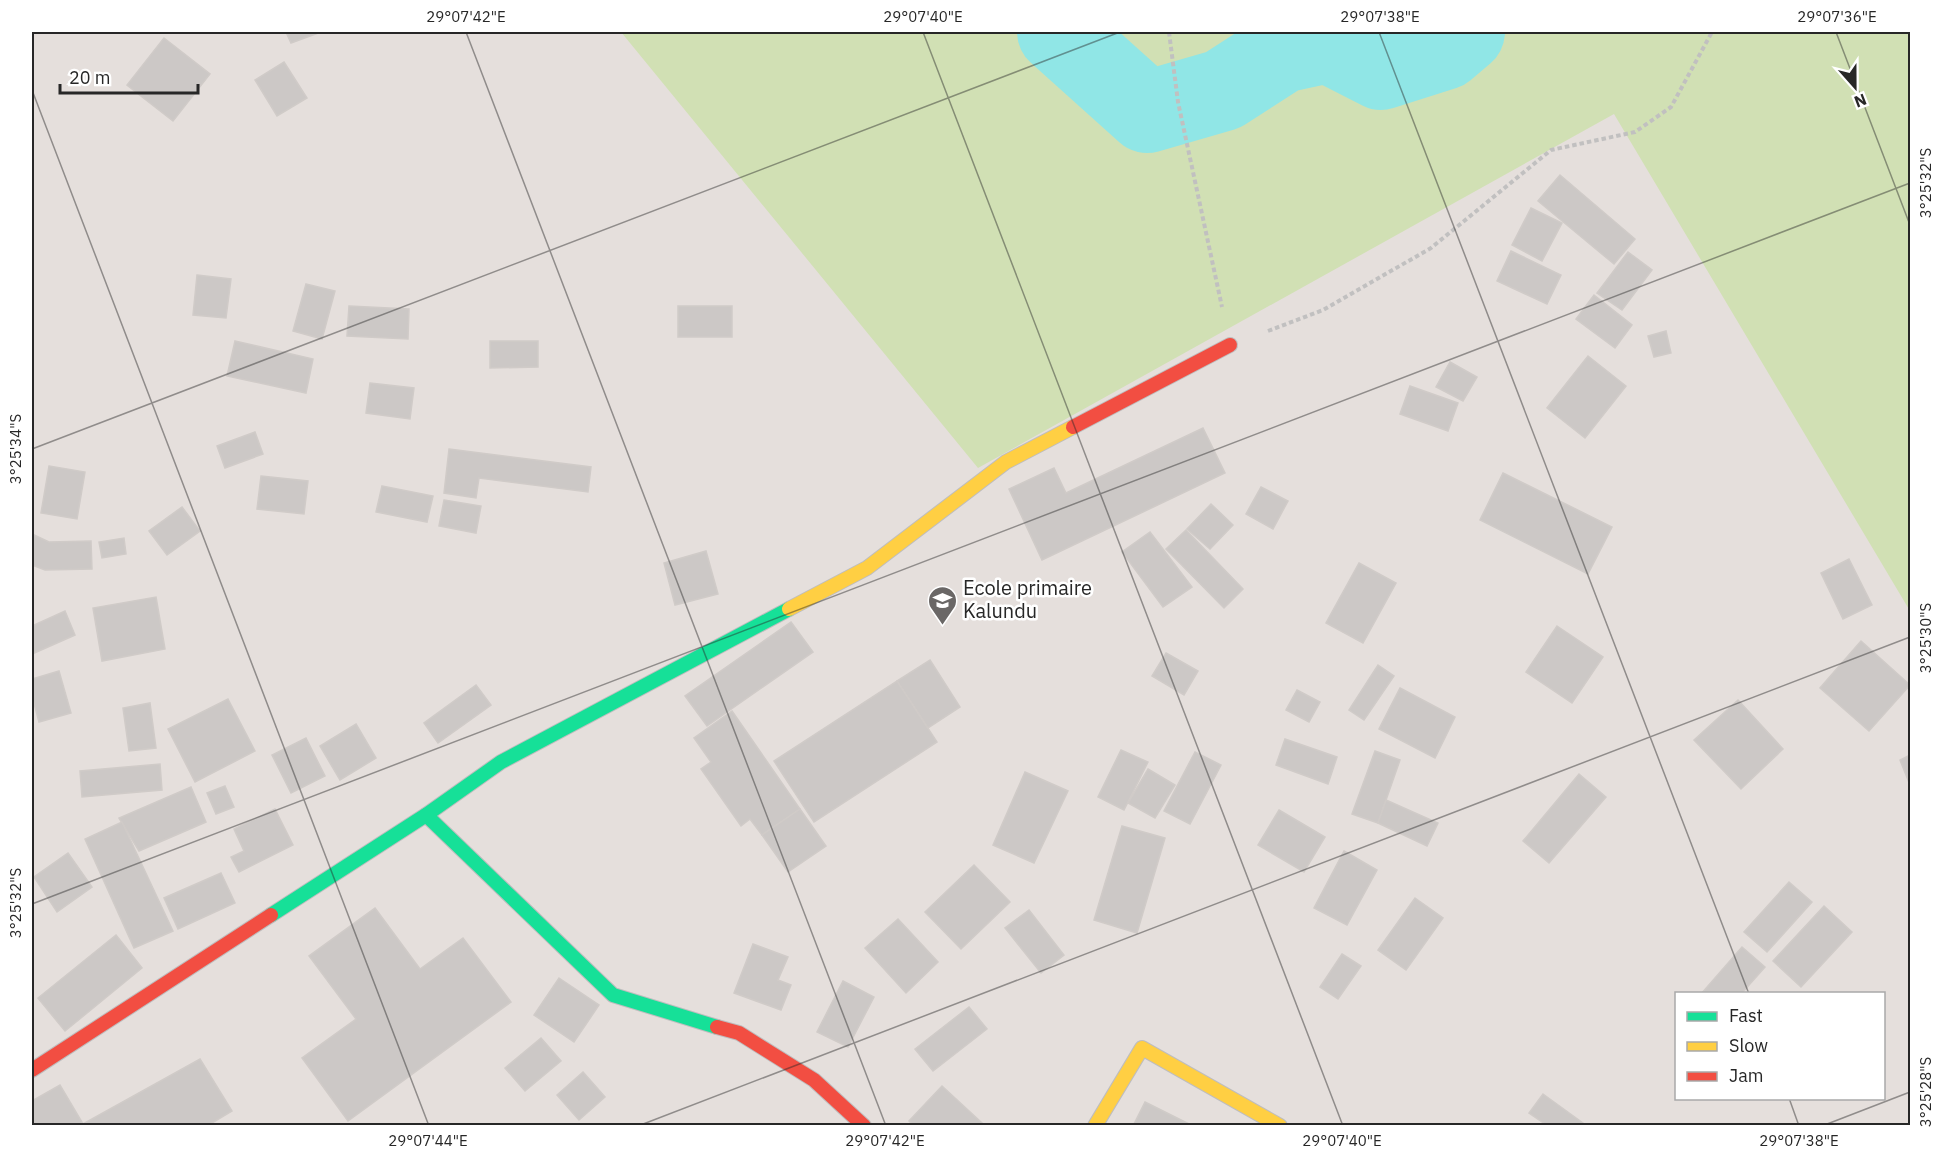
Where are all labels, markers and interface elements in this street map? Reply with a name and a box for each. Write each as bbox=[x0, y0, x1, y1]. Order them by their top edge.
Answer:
text: 29°07'42"E bbox=[426, 7, 506, 26]
text: 29°07'40"E bbox=[883, 7, 963, 26]
text: 29°07'38"E bbox=[1340, 7, 1420, 26]
text: 29°07'36"E bbox=[1797, 7, 1877, 26]
scale bar bbox=[60, 57, 198, 95]
north arrow bbox=[1825, 57, 1885, 117]
text: 20 m bbox=[69, 66, 111, 89]
text: N bbox=[1851, 90, 1869, 112]
text: 3°25'32"S bbox=[1916, 148, 1935, 218]
text: 3°25'34"S bbox=[6, 414, 25, 484]
place label: Ecole primaire Kalundu bbox=[963, 574, 1092, 624]
school or university icon: Ecole primaire Kalundu bbox=[926, 584, 958, 626]
text: 3°25'30"S bbox=[1916, 603, 1935, 673]
text: 3°25'32"S bbox=[6, 868, 25, 938]
legend bbox=[1675, 992, 1885, 1100]
text: Fast bbox=[1729, 1004, 1763, 1027]
text: Slow bbox=[1729, 1034, 1768, 1057]
text: 3°25'28"S bbox=[1916, 1057, 1935, 1127]
text: Jam bbox=[1729, 1064, 1764, 1087]
text: 29°07'44"E bbox=[388, 1131, 468, 1150]
text: 29°07'42"E bbox=[845, 1131, 925, 1150]
text: 29°07'40"E bbox=[1302, 1131, 1382, 1150]
text: 29°07'38"E bbox=[1759, 1131, 1839, 1150]

